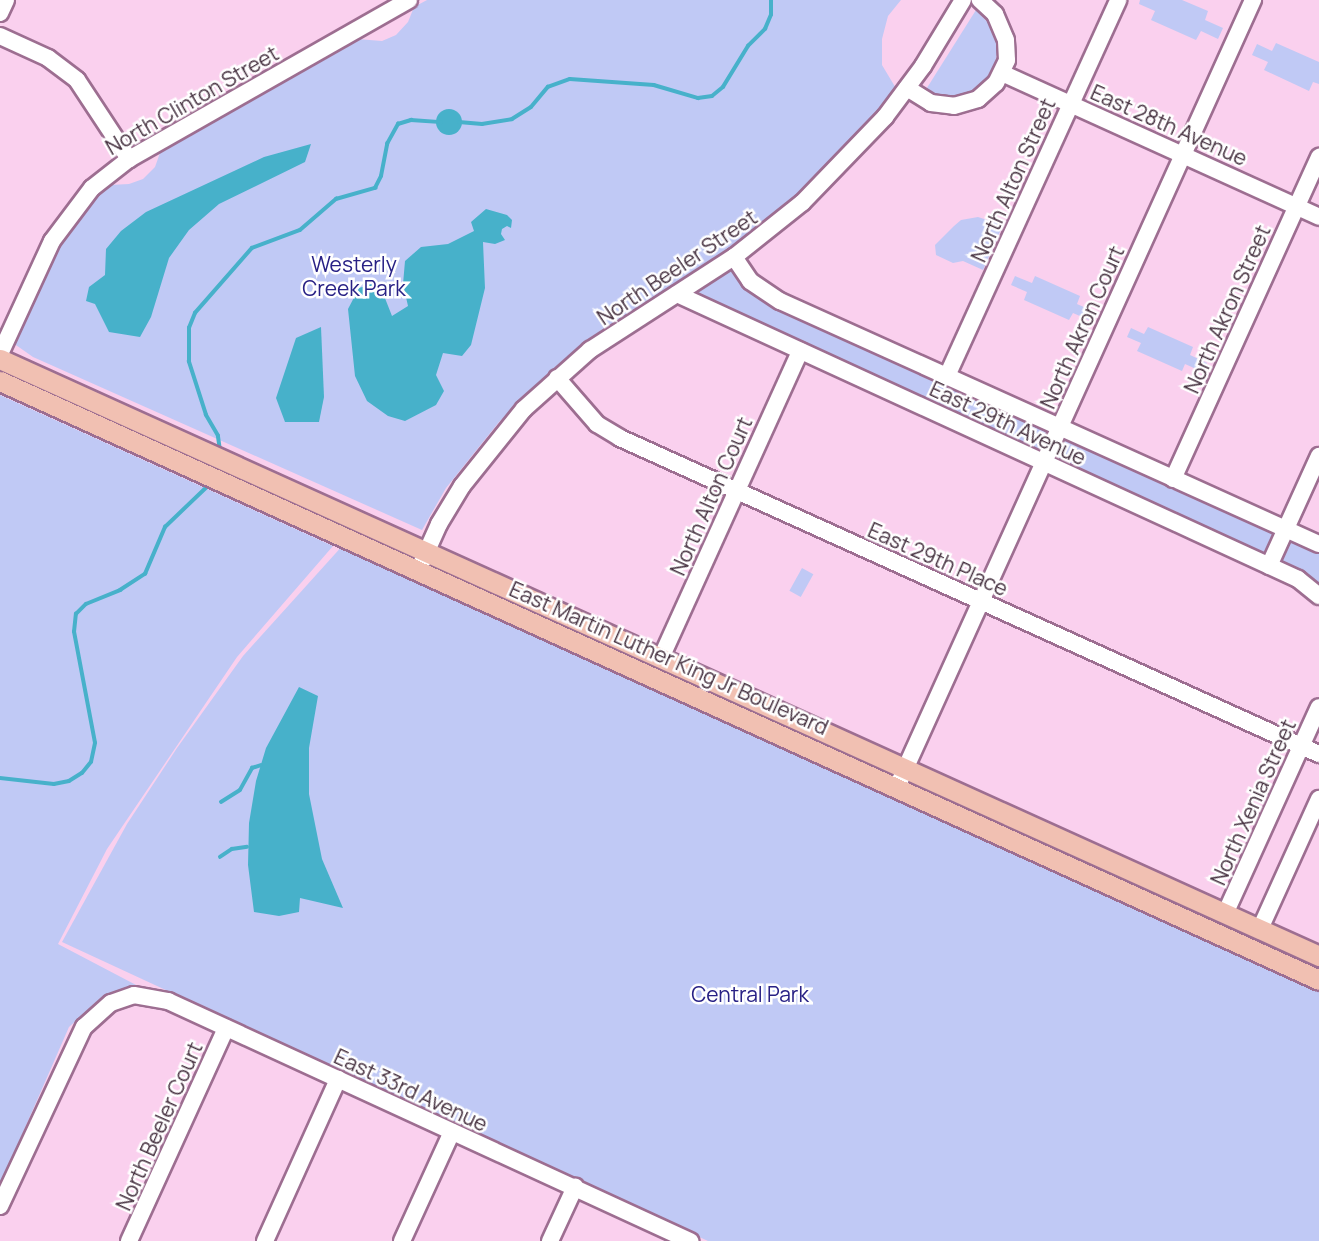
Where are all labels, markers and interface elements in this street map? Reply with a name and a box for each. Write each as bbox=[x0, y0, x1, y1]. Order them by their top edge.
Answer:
street label: North Clinton Street bbox=[101, 40, 283, 160]
street label: East 28th Avenue bbox=[1087, 79, 1251, 171]
street label: North Alton Street bbox=[966, 94, 1060, 266]
street label: North Beeler Street bbox=[592, 204, 762, 330]
street label: North Akron Street bbox=[1179, 221, 1275, 397]
street label: North Akron Court bbox=[1035, 242, 1129, 412]
park label: Westerly Creek Park bbox=[302, 251, 406, 301]
street label: East 29th Avenue bbox=[926, 376, 1090, 470]
street label: North Alton Court bbox=[665, 413, 757, 579]
street label: East 29th Place bbox=[864, 517, 1012, 601]
street label: East Martin Luther King Jr Boulevard bbox=[506, 576, 832, 740]
street label: North Xenia Street bbox=[1205, 715, 1301, 889]
park label: Central Park bbox=[691, 981, 809, 1007]
street label: North Beeler Court bbox=[111, 1038, 207, 1214]
street label: East 33rd Avenue bbox=[330, 1043, 492, 1137]

